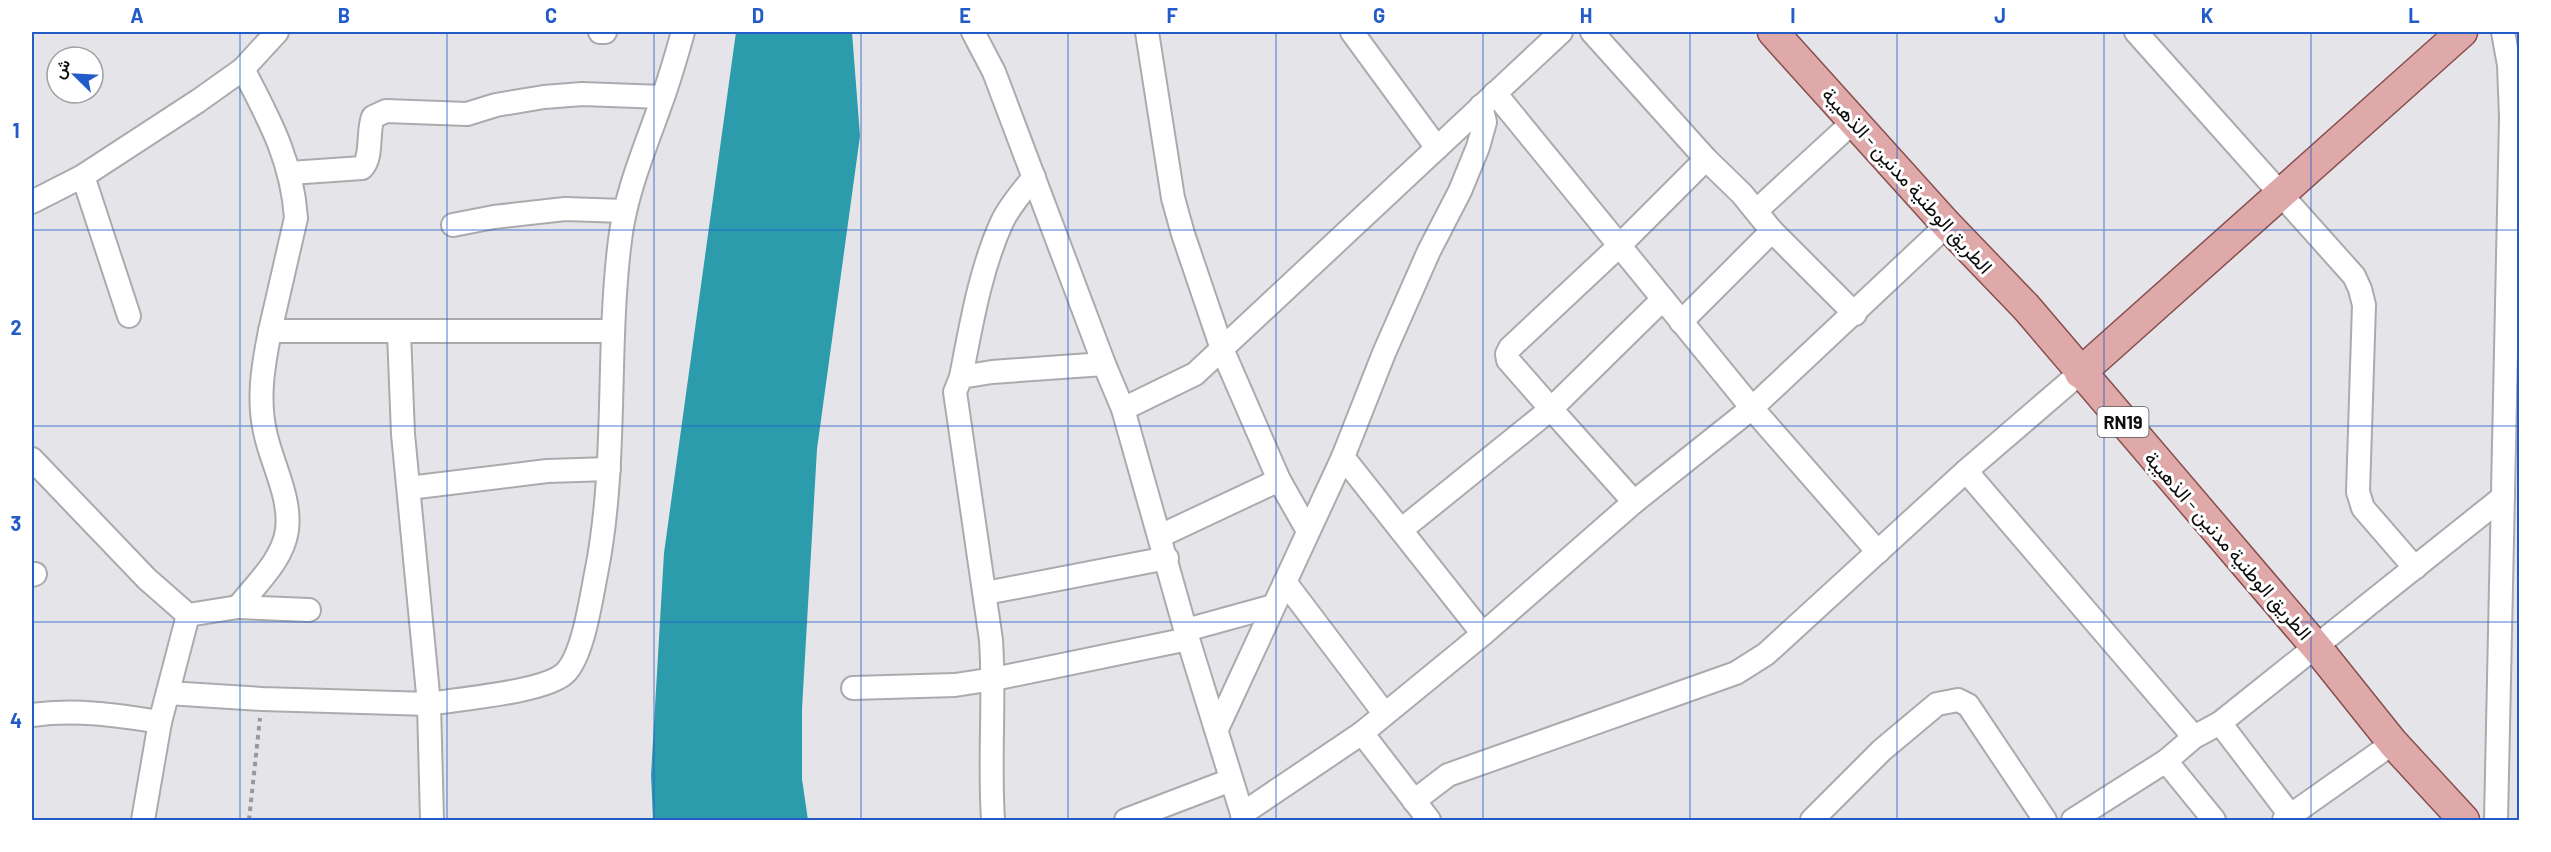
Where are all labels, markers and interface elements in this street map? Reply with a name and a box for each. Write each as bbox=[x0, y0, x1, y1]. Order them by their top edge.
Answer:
text: A bbox=[130, 3, 144, 27]
text: B bbox=[338, 3, 350, 27]
text: C bbox=[545, 3, 557, 27]
text: D bbox=[752, 3, 764, 27]
text: E bbox=[959, 3, 971, 27]
text: F bbox=[1166, 3, 1178, 27]
text: G bbox=[1373, 3, 1385, 27]
text: H bbox=[1580, 3, 1592, 27]
text: I bbox=[1790, 3, 1796, 27]
text: J bbox=[1994, 3, 2006, 27]
text: K bbox=[2201, 3, 2214, 27]
text: L bbox=[2408, 3, 2420, 27]
north arrow bbox=[45, 45, 105, 105]
text: ش bbox=[48, 56, 74, 82]
street label: الطريق الوطنية مدنين - الذهيبة bbox=[1816, 82, 1998, 280]
text: 1 bbox=[12, 118, 20, 142]
text: 2 bbox=[10, 315, 22, 339]
road number: RN19 bbox=[2098, 407, 2148, 437]
street label: الطريق الوطنية مدنين - الذهيبة bbox=[2139, 446, 2318, 646]
text: 3 bbox=[11, 511, 21, 535]
text: 4 bbox=[10, 708, 22, 732]

